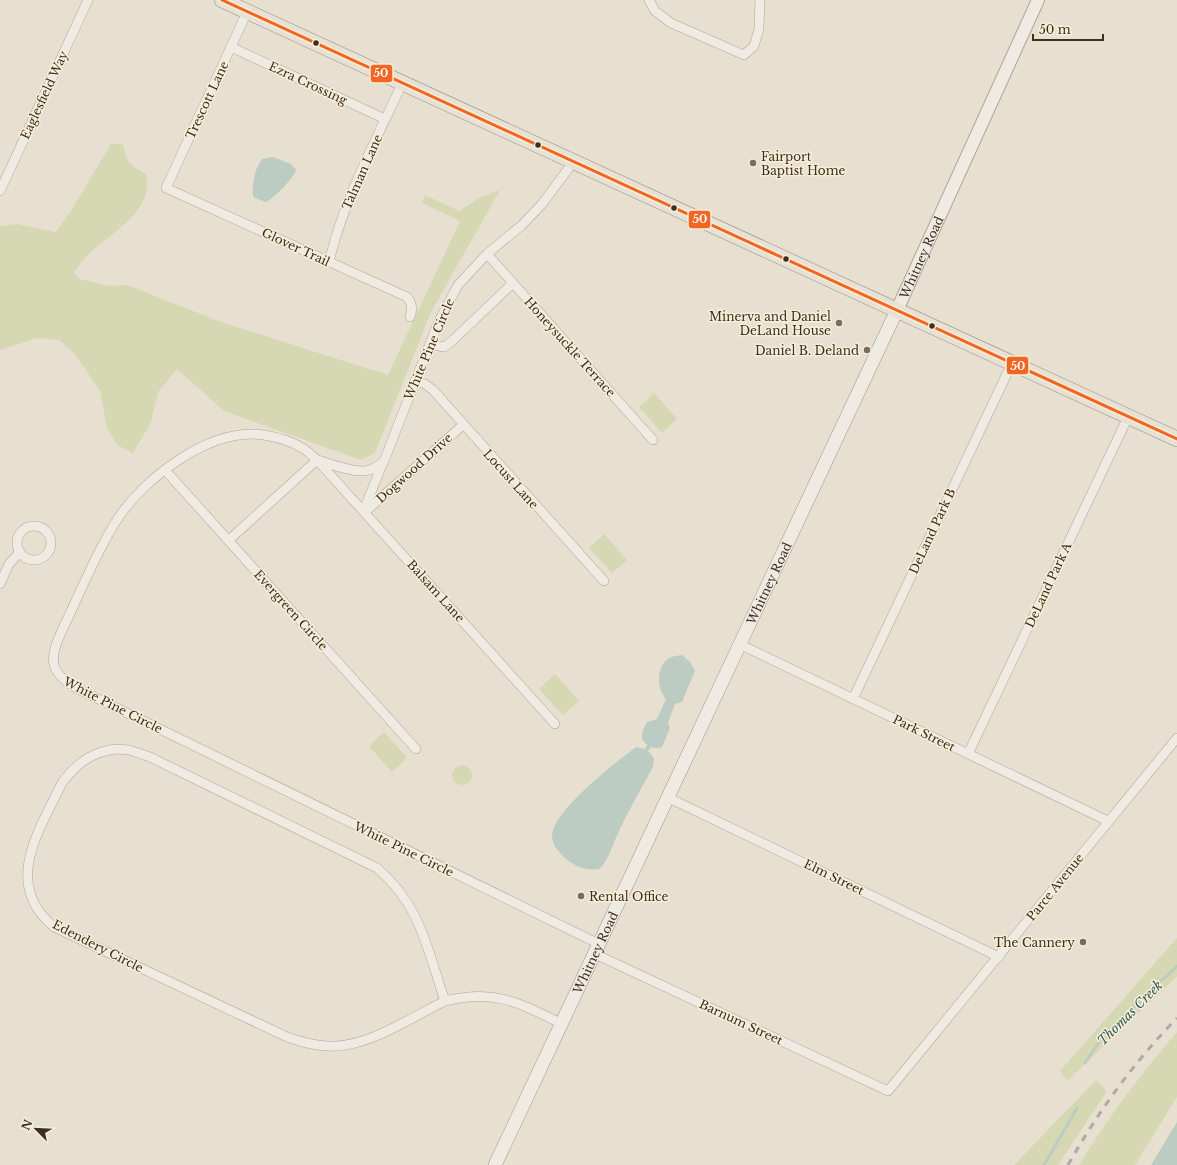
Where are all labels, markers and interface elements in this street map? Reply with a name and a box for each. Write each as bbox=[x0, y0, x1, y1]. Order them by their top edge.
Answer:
scale bar bbox=[1033, 16, 1103, 42]
text: 50 m bbox=[1039, 22, 1071, 37]
unlabelled marker bbox=[311, 38, 321, 48]
street label: Eaglesfield Way bbox=[17, 48, 71, 141]
street label: Ezra Crossing bbox=[266, 58, 350, 108]
street label: Trescott Lane bbox=[182, 59, 232, 141]
line badge: 50 bbox=[370, 64, 393, 83]
text: 50 bbox=[374, 66, 388, 80]
street label: Talman Lane bbox=[339, 132, 385, 212]
unlabelled marker bbox=[533, 140, 543, 150]
place label: Fairport Baptist Home bbox=[761, 149, 846, 178]
marker: Fairport Baptist Home bbox=[748, 158, 758, 168]
unlabelled marker bbox=[669, 203, 679, 213]
line badge: 50 bbox=[688, 210, 711, 229]
text: 50 bbox=[693, 212, 707, 226]
street label: Whitney Road bbox=[895, 214, 946, 302]
street label: Glover Trail bbox=[260, 225, 333, 269]
unlabelled marker bbox=[781, 254, 791, 264]
street label: Honeysuckle Terrace bbox=[521, 294, 619, 400]
street label: White Pine Circle bbox=[400, 296, 457, 403]
place label: Minerva and Daniel DeLand House bbox=[709, 309, 831, 338]
marker: Minerva and Daniel DeLand House bbox=[834, 318, 844, 328]
unlabelled marker bbox=[927, 321, 937, 331]
place label: Daniel B. Deland bbox=[755, 343, 859, 358]
marker: Daniel B. Deland bbox=[862, 345, 872, 355]
line badge: 50 bbox=[1006, 356, 1029, 375]
text: 50 bbox=[1011, 359, 1025, 373]
street label: Dogwood Drive bbox=[373, 430, 455, 506]
street label: Locust Lane bbox=[480, 446, 542, 512]
street label: DeLand Park B bbox=[906, 486, 958, 576]
street label: DeLand Park A bbox=[1022, 539, 1075, 630]
street label: Whitney Road bbox=[742, 540, 794, 627]
street label: Balsam Lane bbox=[404, 557, 468, 625]
street label: Evergreen Circle bbox=[251, 567, 331, 653]
street label: White Pine Circle bbox=[60, 673, 165, 736]
street label: Park Street bbox=[890, 712, 958, 755]
street label: White Pine Circle bbox=[351, 818, 456, 880]
street label: Parce Avenue bbox=[1023, 850, 1087, 924]
street label: Elm Street bbox=[801, 856, 867, 898]
place label: Rental Office bbox=[589, 889, 669, 904]
marker: Rental Office bbox=[576, 891, 586, 901]
street label: Whitney Road bbox=[569, 909, 621, 997]
street label: Edendery Circle bbox=[50, 917, 146, 975]
place label: The Cannery bbox=[994, 935, 1075, 950]
marker: The Cannery bbox=[1078, 937, 1088, 947]
water label: Thomas Creek bbox=[1094, 977, 1166, 1049]
street label: Barnum Street bbox=[697, 996, 786, 1048]
north arrow bbox=[16, 1109, 56, 1149]
text: N bbox=[18, 1117, 36, 1133]

